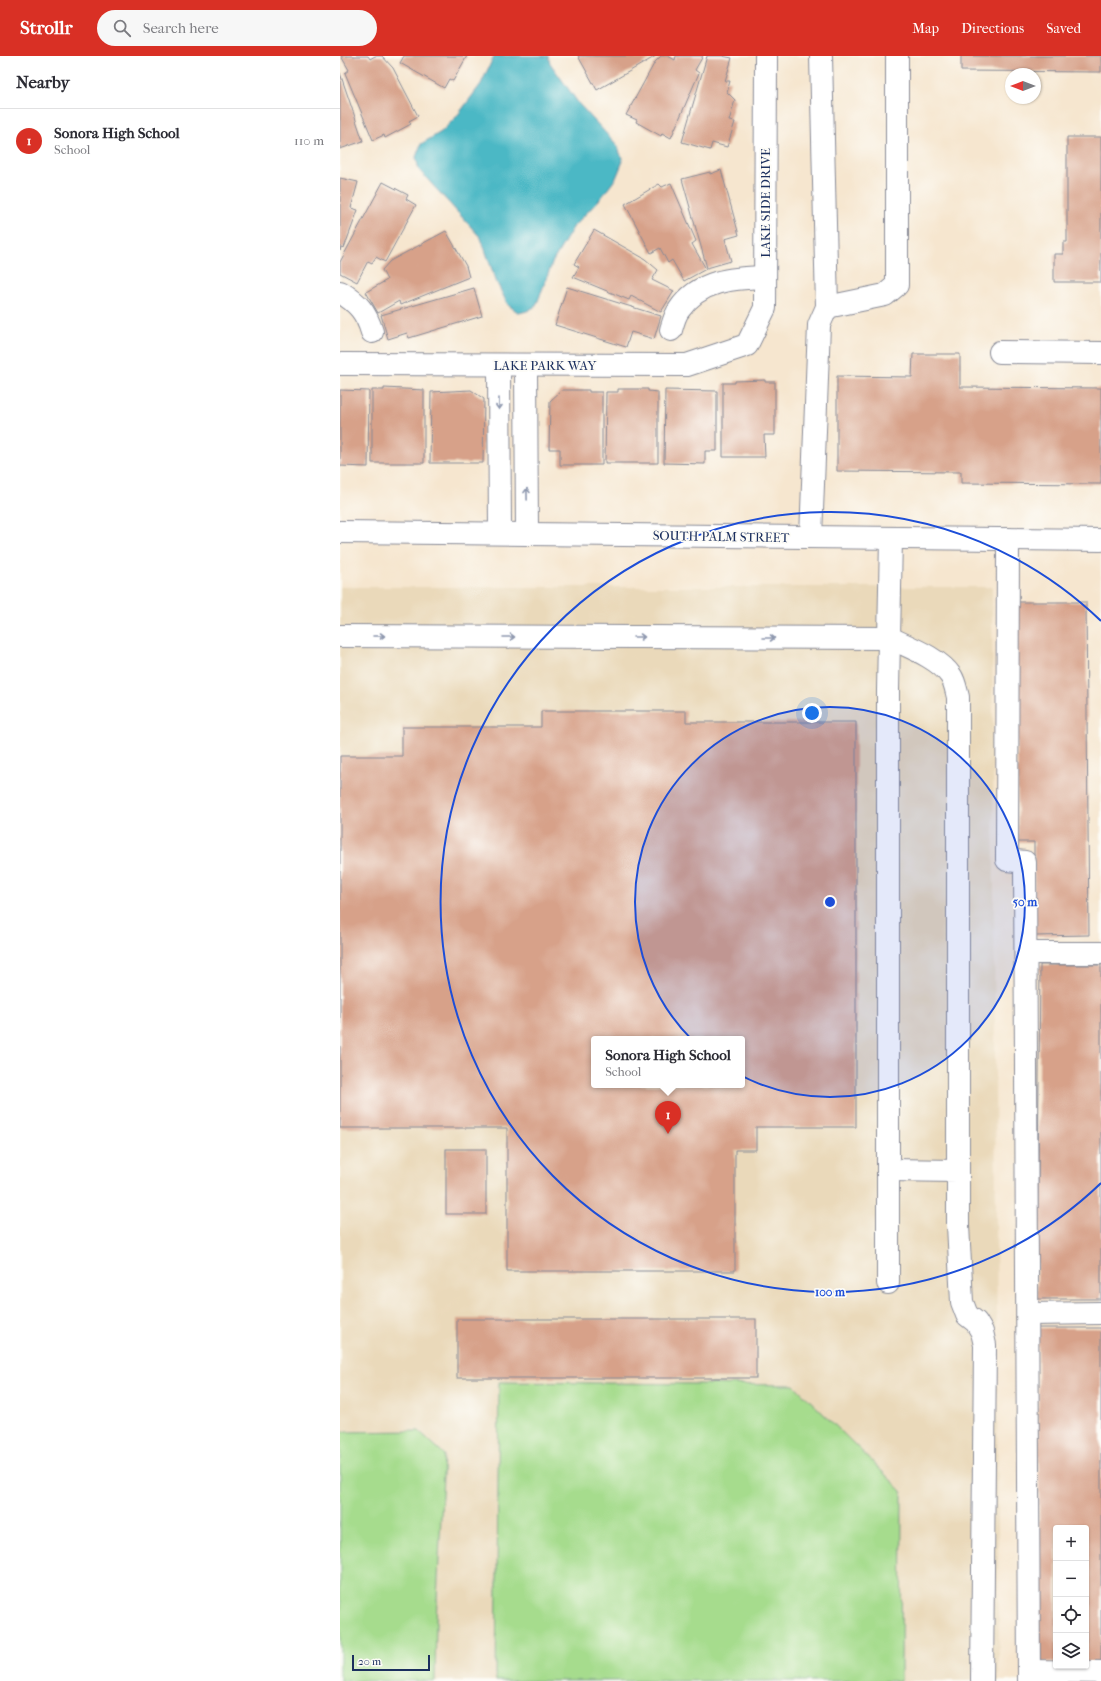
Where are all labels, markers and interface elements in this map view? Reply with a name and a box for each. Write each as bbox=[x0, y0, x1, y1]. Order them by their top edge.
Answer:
search box bbox=[97, 10, 377, 46]
text: Strollr bbox=[20, 17, 73, 39]
icon: search bbox=[111, 17, 133, 39]
text: Search here bbox=[143, 19, 219, 37]
text: Map bbox=[912, 20, 939, 37]
text: Directions bbox=[961, 20, 1024, 37]
text: Saved bbox=[1046, 20, 1081, 37]
north arrow bbox=[1005, 68, 1041, 104]
text: Nearby bbox=[16, 72, 70, 92]
text: Sonora High School bbox=[54, 124, 180, 142]
text: 1 bbox=[27, 133, 31, 148]
text: 110 m bbox=[294, 133, 324, 148]
text: School bbox=[54, 142, 90, 157]
street label: LAKE SIDE DRIVE bbox=[758, 148, 773, 258]
street label: LAKE PARK WAY bbox=[494, 358, 598, 373]
one-way arrow bbox=[495, 397, 503, 410]
one-way arrow bbox=[523, 488, 531, 501]
street label: SOUTH PALM STREET bbox=[653, 528, 790, 545]
one-way arrow bbox=[372, 632, 385, 640]
one-way arrow bbox=[502, 633, 515, 641]
one-way arrow bbox=[632, 633, 645, 641]
one-way arrow bbox=[762, 634, 775, 642]
your location bbox=[802, 703, 822, 723]
centre of rings bbox=[823, 895, 837, 909]
text: 50 m bbox=[1013, 895, 1038, 909]
popup bbox=[591, 1036, 745, 1088]
text: Sonora High School bbox=[605, 1046, 731, 1064]
text: School bbox=[605, 1064, 641, 1079]
pin: 1 bbox=[655, 1101, 681, 1134]
text: 100 m bbox=[815, 1285, 846, 1299]
map controls bbox=[1053, 1525, 1089, 1669]
button: + bbox=[1053, 1525, 1089, 1561]
button: − bbox=[1053, 1561, 1089, 1597]
button: locate bbox=[1053, 1597, 1089, 1633]
button: layers bbox=[1053, 1633, 1089, 1669]
scale bar bbox=[352, 1653, 430, 1672]
text: 20 m bbox=[358, 1655, 381, 1668]

